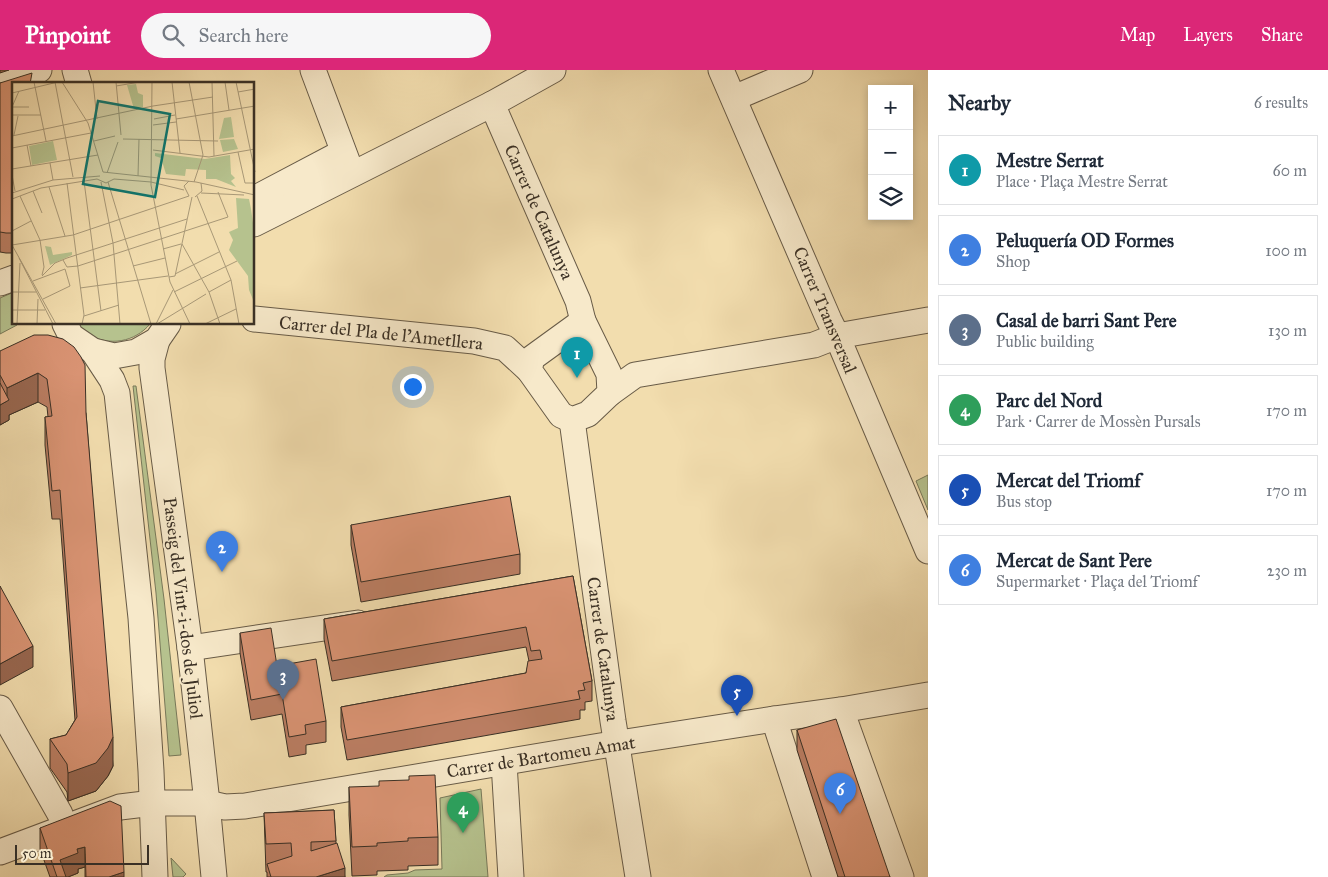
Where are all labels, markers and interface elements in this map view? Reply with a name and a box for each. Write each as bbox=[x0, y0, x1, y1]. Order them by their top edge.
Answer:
search box bbox=[141, 13, 491, 58]
text: Pinpoint bbox=[25, 20, 111, 50]
icon: search bbox=[159, 21, 187, 49]
text: Search here bbox=[199, 24, 289, 47]
text: Map bbox=[1120, 24, 1155, 46]
text: Layers bbox=[1183, 24, 1233, 46]
text: Share bbox=[1261, 24, 1303, 46]
inset map bbox=[12, 82, 255, 325]
map controls bbox=[868, 85, 913, 220]
button: + bbox=[868, 85, 913, 130]
text: Nearby bbox=[948, 90, 1011, 116]
text: 6 results bbox=[1254, 93, 1308, 112]
button: − bbox=[868, 130, 913, 175]
street label: Carrer de Catalunya bbox=[499, 141, 579, 283]
text: Mestre Serrat bbox=[996, 149, 1104, 172]
text: 1 bbox=[962, 161, 968, 180]
text: 60 m bbox=[1273, 161, 1307, 180]
text: Place · Plaça Mestre Serrat bbox=[996, 172, 1168, 191]
button: layers bbox=[868, 175, 913, 220]
text: Peluquería OD Formes bbox=[996, 229, 1174, 252]
text: 2 bbox=[961, 241, 969, 260]
text: 100 m bbox=[1265, 241, 1307, 260]
street label: Carrer Transversal bbox=[788, 243, 862, 377]
text: Shop bbox=[996, 252, 1030, 271]
text: Casal de barri Sant Pere bbox=[996, 309, 1177, 332]
street label: Carrer del Pla de l'Ametllera bbox=[278, 311, 484, 355]
text: 3 bbox=[962, 321, 968, 340]
text: 130 m bbox=[1268, 321, 1307, 340]
text: Public building bbox=[996, 332, 1094, 351]
pin: 1 bbox=[561, 337, 593, 378]
your location bbox=[400, 374, 426, 400]
text: Parc del Nord bbox=[996, 389, 1102, 412]
text: 4 bbox=[961, 401, 969, 420]
text: 170 m bbox=[1266, 401, 1307, 420]
text: Park · Carrer de Mossèn Pursals bbox=[996, 412, 1200, 431]
text: Mercat del Triomf bbox=[996, 469, 1141, 492]
text: 5 bbox=[961, 481, 969, 500]
text: 170 m bbox=[1266, 481, 1307, 500]
text: Bus stop bbox=[996, 492, 1052, 511]
street label: Passeig del Vint-i-dos de Juliol bbox=[157, 496, 208, 720]
pin: 2 bbox=[206, 531, 238, 572]
text: Mercat de Sant Pere bbox=[996, 549, 1152, 572]
text: 6 bbox=[961, 561, 969, 580]
text: 230 m bbox=[1267, 561, 1307, 580]
text: Supermarket · Plaça del Triomf bbox=[996, 572, 1198, 591]
street label: Carrer de Catalunya bbox=[582, 575, 624, 723]
pin: 3 bbox=[267, 659, 299, 700]
pin: 5 bbox=[721, 675, 753, 716]
street label: Carrer de Bartomeu Amat bbox=[445, 731, 638, 783]
pin: 6 bbox=[824, 773, 856, 814]
pin: 4 bbox=[447, 792, 479, 833]
scale bar bbox=[15, 842, 149, 865]
text: 50 m bbox=[22, 845, 51, 862]

